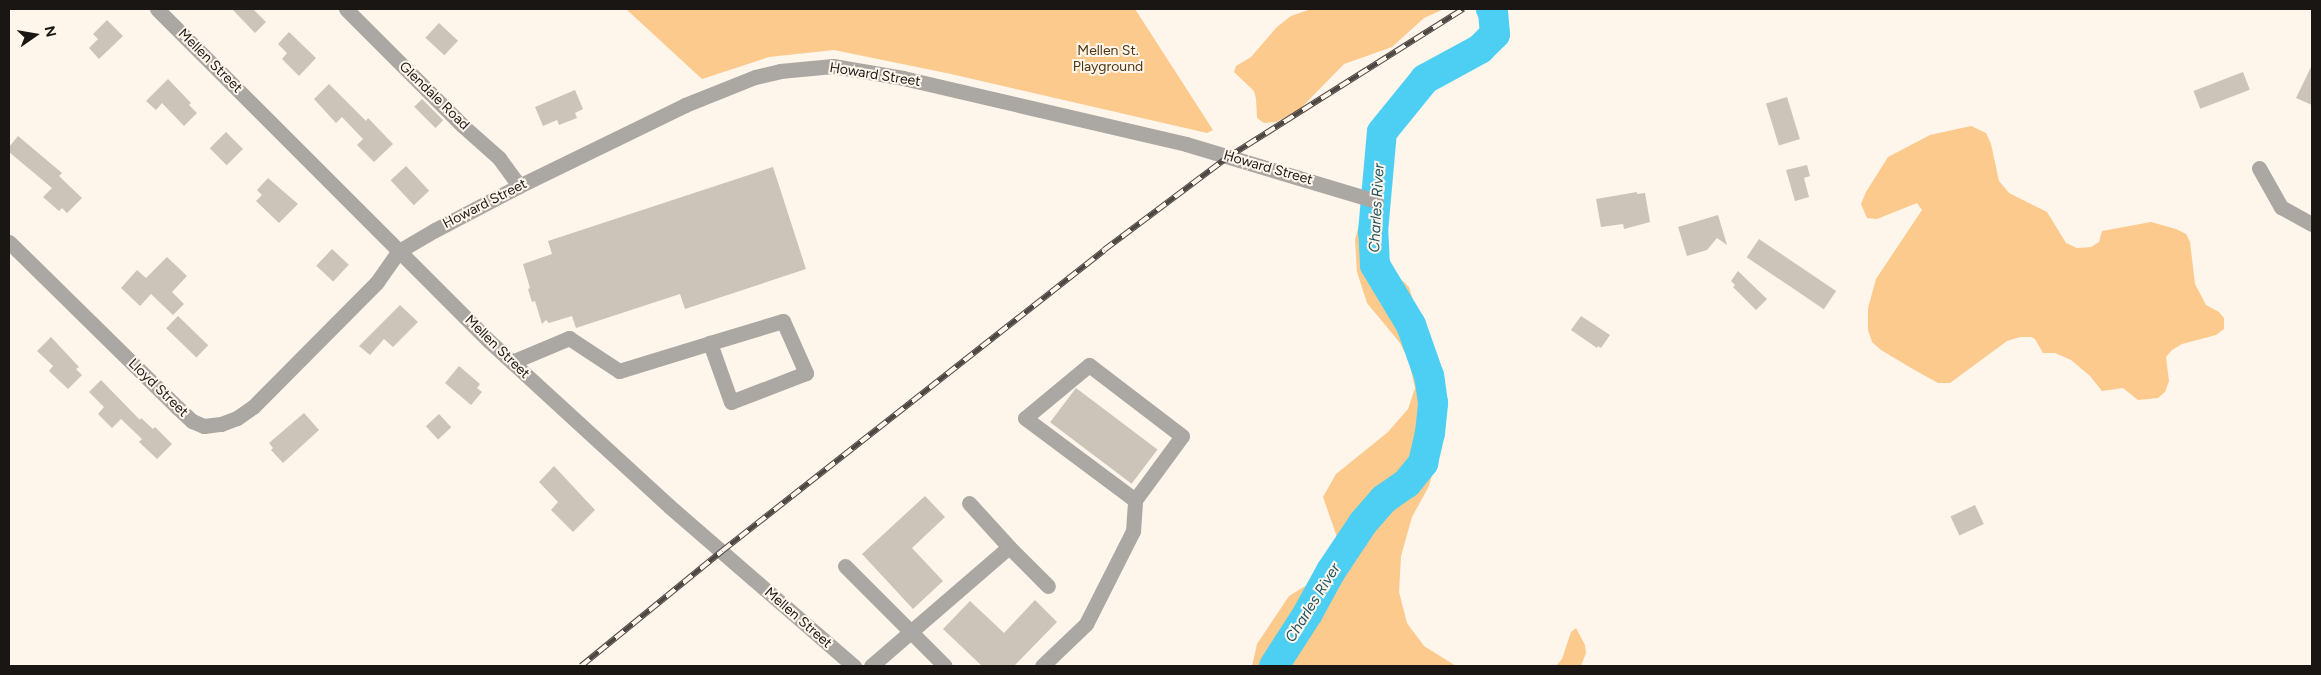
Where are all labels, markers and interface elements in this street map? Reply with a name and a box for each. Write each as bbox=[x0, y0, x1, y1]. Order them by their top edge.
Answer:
north arrow bbox=[10, 10, 60, 60]
text: N bbox=[41, 24, 60, 39]
street label: Mellen Street bbox=[174, 25, 246, 97]
park label: Mellen St. Playground bbox=[1073, 43, 1143, 75]
street label: Glendale Road bbox=[395, 58, 473, 134]
street label: Howard Street bbox=[828, 60, 922, 90]
street label: Howard Street bbox=[1221, 147, 1315, 189]
water label: Charles River bbox=[1366, 163, 1388, 253]
street label: Howard Street bbox=[440, 176, 530, 232]
street label: Mellen Street bbox=[461, 312, 533, 382]
street label: Lloyd Street bbox=[125, 355, 191, 421]
water label: Charles River bbox=[1282, 560, 1344, 646]
street label: Mellen Street bbox=[761, 584, 835, 652]

